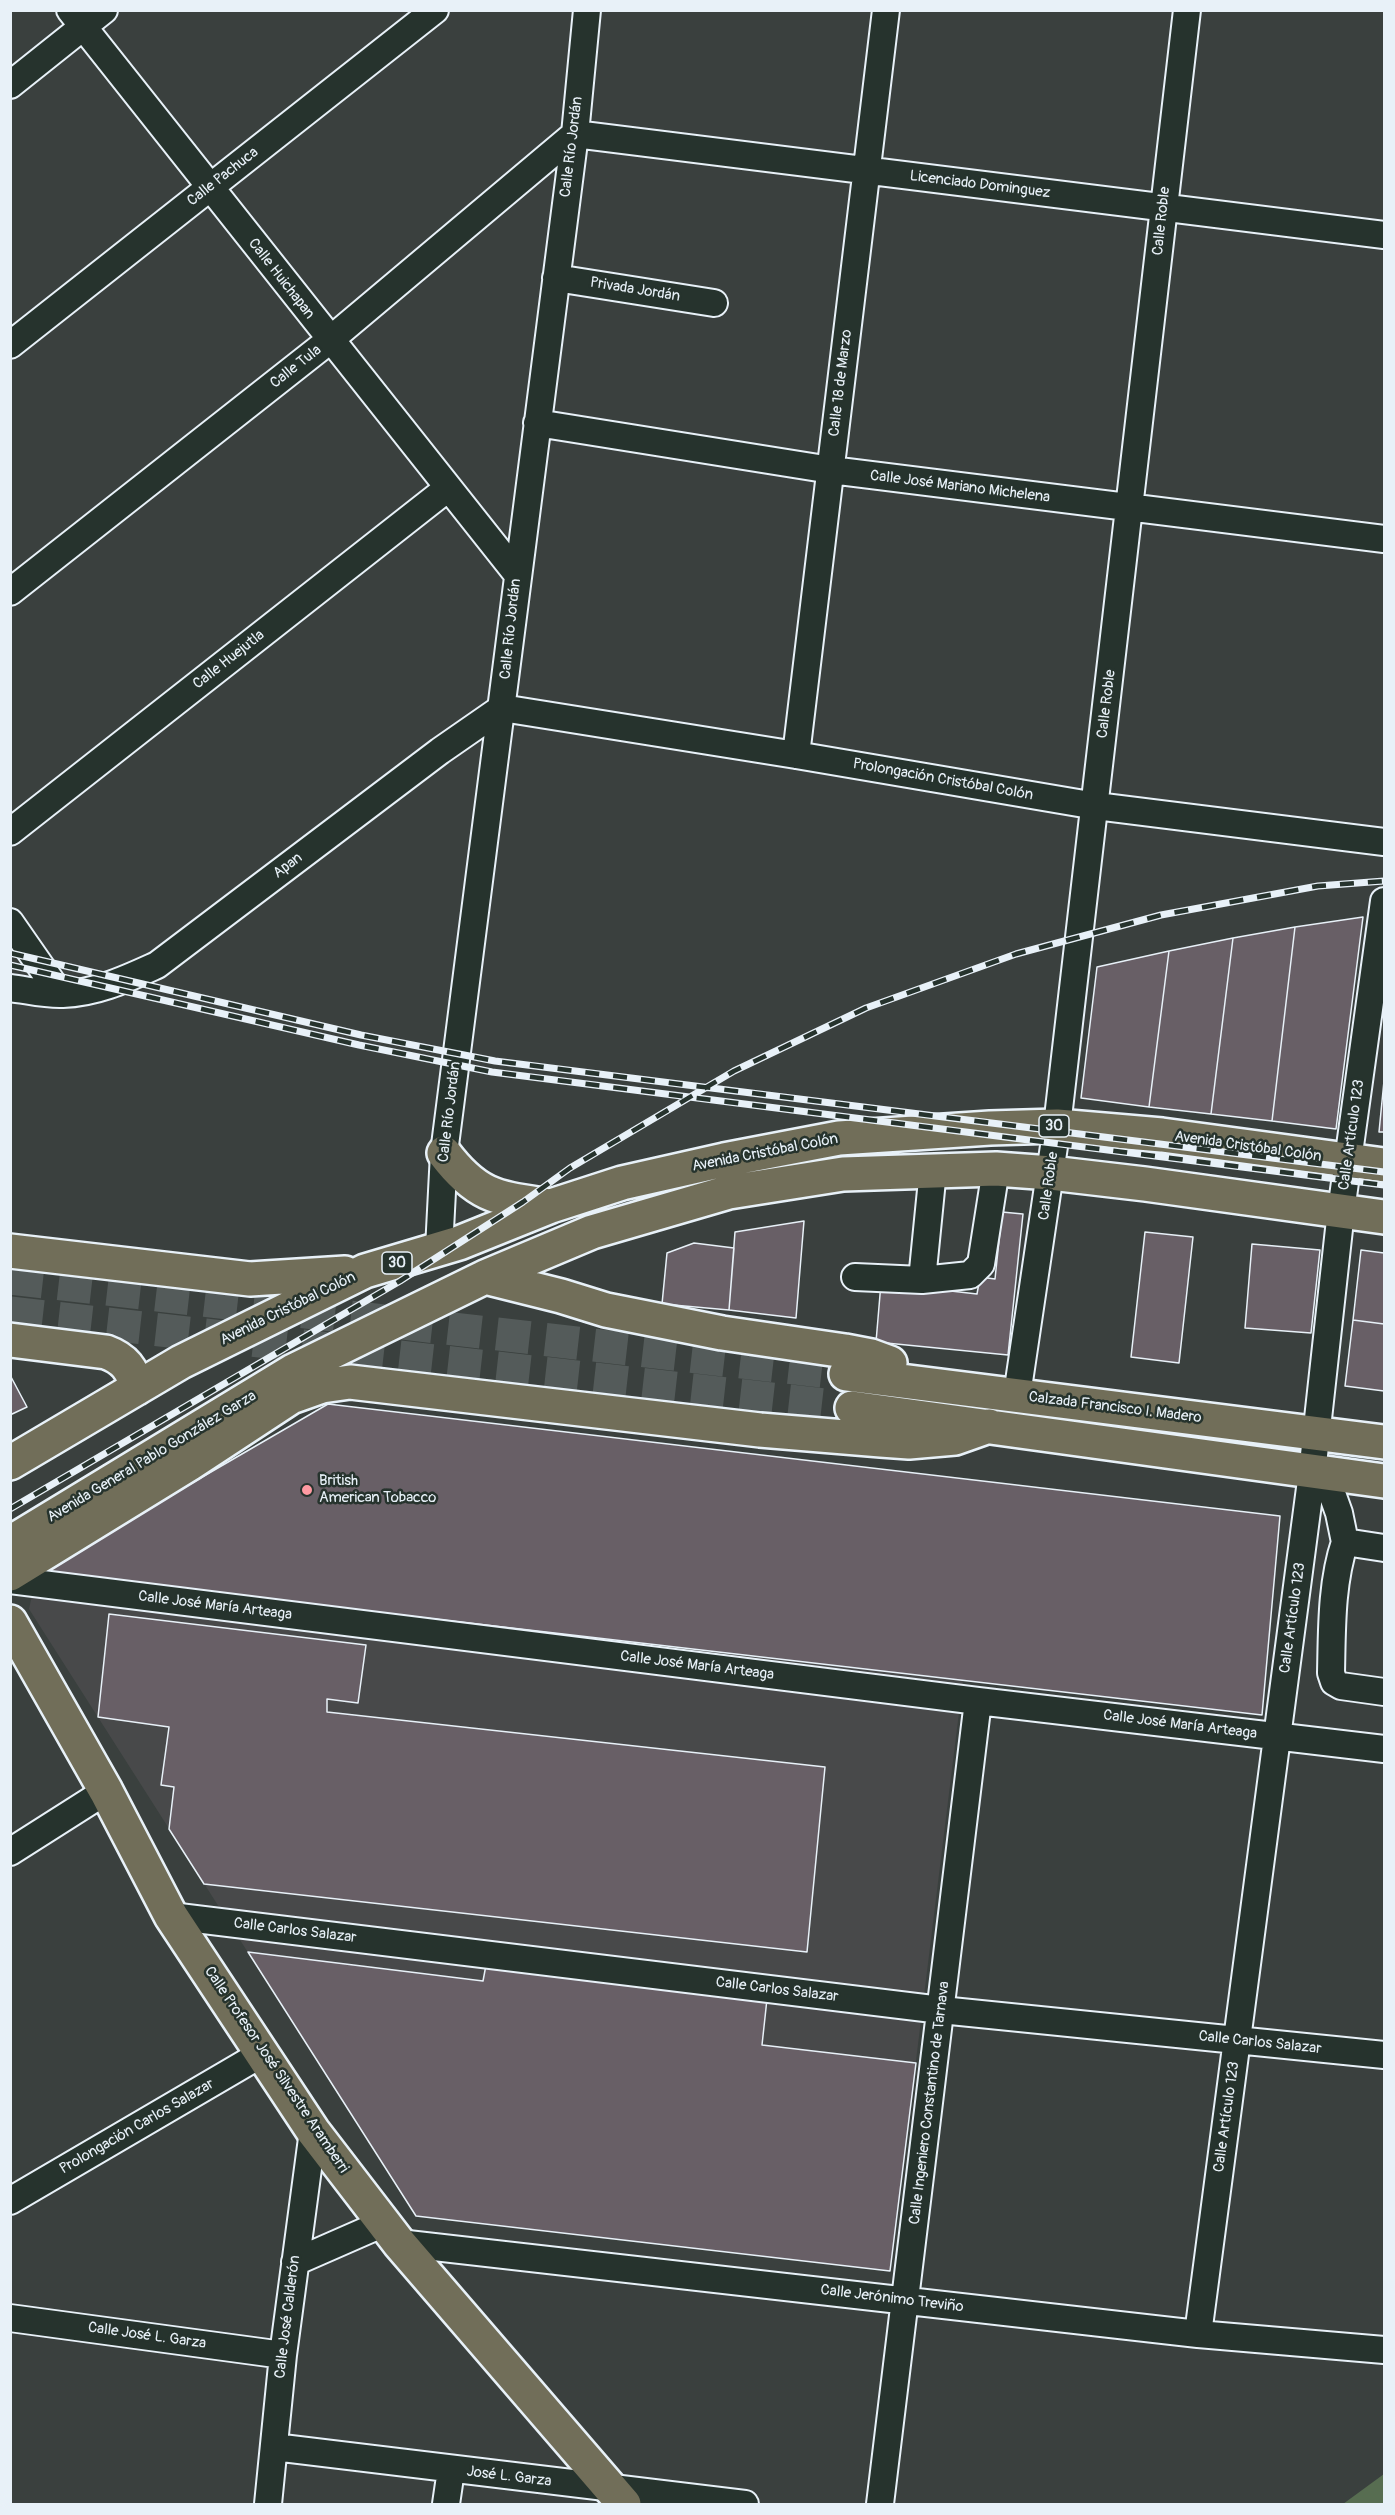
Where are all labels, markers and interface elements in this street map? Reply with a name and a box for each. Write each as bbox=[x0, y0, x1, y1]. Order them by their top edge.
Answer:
street label: Calle Río Jordán bbox=[557, 96, 587, 198]
street label: Calle Pachuca bbox=[184, 144, 262, 210]
street label: Licenciado Dominguez bbox=[909, 167, 1051, 203]
street label: Calle Roble bbox=[1149, 186, 1175, 256]
street label: Calle Huichapan bbox=[244, 235, 318, 323]
street label: Privada Jordán bbox=[589, 274, 681, 306]
street label: Calle 18 de Marzo bbox=[825, 328, 857, 438]
street label: Calle Tula bbox=[267, 341, 325, 393]
street label: Calle José Mariano Michelena bbox=[869, 467, 1051, 507]
street label: Calle Río Jordán bbox=[497, 578, 525, 680]
street label: Calle Huejutla bbox=[190, 627, 268, 693]
street label: Calle Roble bbox=[1094, 669, 1120, 739]
street label: Prolongación Cristóbal Colón bbox=[851, 755, 1035, 805]
street label: Apan bbox=[270, 849, 306, 883]
street label: Calle Río Jordán bbox=[435, 1061, 465, 1163]
street label: Calle Artículo 123 bbox=[1335, 1079, 1369, 1191]
road number: 30 bbox=[1039, 1115, 1069, 1137]
street label: Avenida Cristóbal Colón bbox=[1173, 1128, 1323, 1166]
street label: Avenida Cristóbal Colón bbox=[690, 1130, 840, 1176]
street label: Calle Roble bbox=[1035, 1151, 1063, 1221]
road number: 30 bbox=[382, 1252, 412, 1274]
street label: Avenida Cristóbal Colón bbox=[217, 1268, 359, 1350]
street label: Avenida General Pablo González Garza bbox=[44, 1387, 260, 1527]
street label: Calzada Francisco I. Madero bbox=[1028, 1388, 1202, 1428]
place label: British American Tobacco bbox=[319, 1472, 436, 1507]
marker: British American Tobacco bbox=[300, 1483, 314, 1497]
street label: Calle Artículo 123 bbox=[1276, 1562, 1310, 1674]
street label: Calle José María Arteaga bbox=[137, 1588, 293, 1624]
street label: Calle José María Arteaga bbox=[619, 1648, 775, 1684]
street label: Calle José María Arteaga bbox=[1102, 1707, 1258, 1743]
street label: Calle Carlos Salazar bbox=[233, 1915, 357, 1947]
street label: Calle Profesor José Silvestre Aramberri bbox=[200, 1963, 352, 2177]
street label: Calle Carlos Salazar bbox=[715, 1974, 839, 2006]
street label: Calle Ingeniero Constantino de Tarnava bbox=[906, 1980, 954, 2226]
street label: Calle Carlos Salazar bbox=[1198, 2028, 1322, 2058]
street label: Calle Artículo 123 bbox=[1210, 2061, 1244, 2173]
street label: Prolongación Carlos Salazar bbox=[57, 2075, 217, 2179]
street label: Calle José Calderón bbox=[272, 2254, 304, 2380]
street label: Calle Jerónimo Treviño bbox=[819, 2281, 965, 2317]
street label: Calle José L. Garza bbox=[87, 2319, 207, 2353]
street label: José L. Garza bbox=[466, 2463, 552, 2491]

